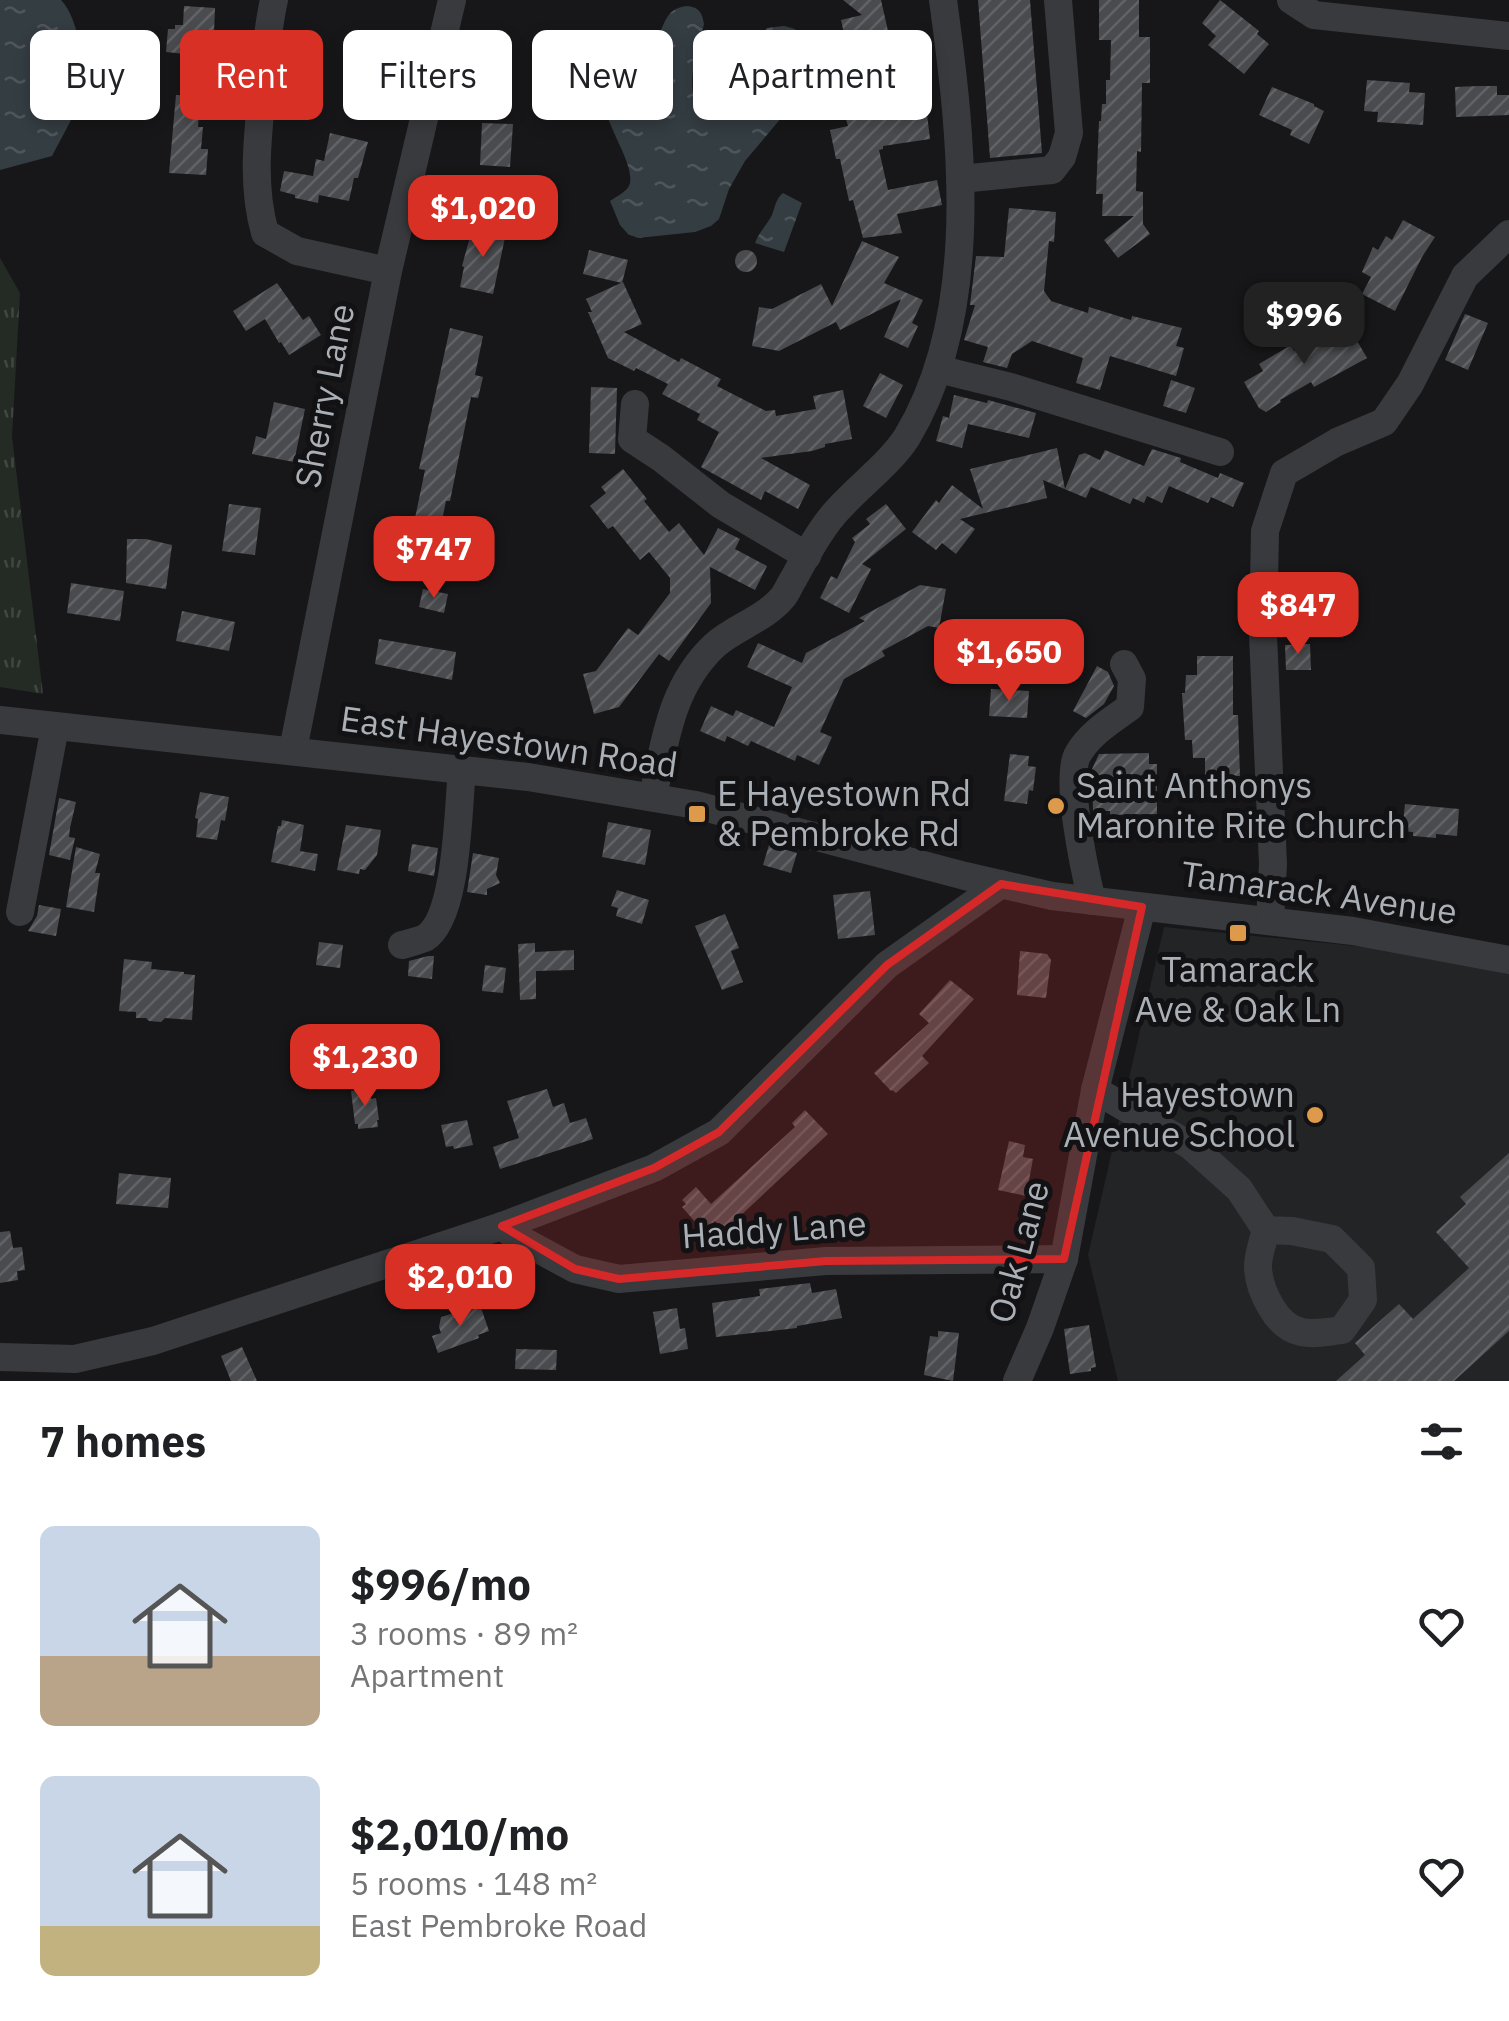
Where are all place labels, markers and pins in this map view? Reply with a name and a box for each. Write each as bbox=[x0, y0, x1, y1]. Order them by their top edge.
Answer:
pin: $1,020 bbox=[402, 175, 564, 260]
pin: $996 bbox=[1245, 282, 1363, 367]
pin: $747 bbox=[375, 516, 493, 601]
pin: $847 bbox=[1239, 572, 1357, 657]
pin: $1,650 bbox=[928, 619, 1090, 704]
place label: Saint Anthonys Maronite Rite Church bbox=[1076, 762, 1406, 848]
place label: E Hayestown Rd & Pembroke Rd bbox=[717, 770, 971, 856]
marker: Saint Anthonys Maronite Rite Church bbox=[1045, 795, 1067, 817]
marker: E Hayestown Rd & Pembroke Rd bbox=[686, 803, 708, 825]
marker: Tamarack Ave & Oak Ln bbox=[1227, 922, 1249, 944]
place label: Tamarack Ave & Oak Ln bbox=[1135, 946, 1341, 1032]
pin: $1,230 bbox=[284, 1024, 446, 1109]
place label: Hayestown Avenue School bbox=[1063, 1071, 1295, 1157]
marker: Hayestown Avenue School bbox=[1304, 1104, 1326, 1126]
pin: $2,010 bbox=[379, 1244, 541, 1329]

